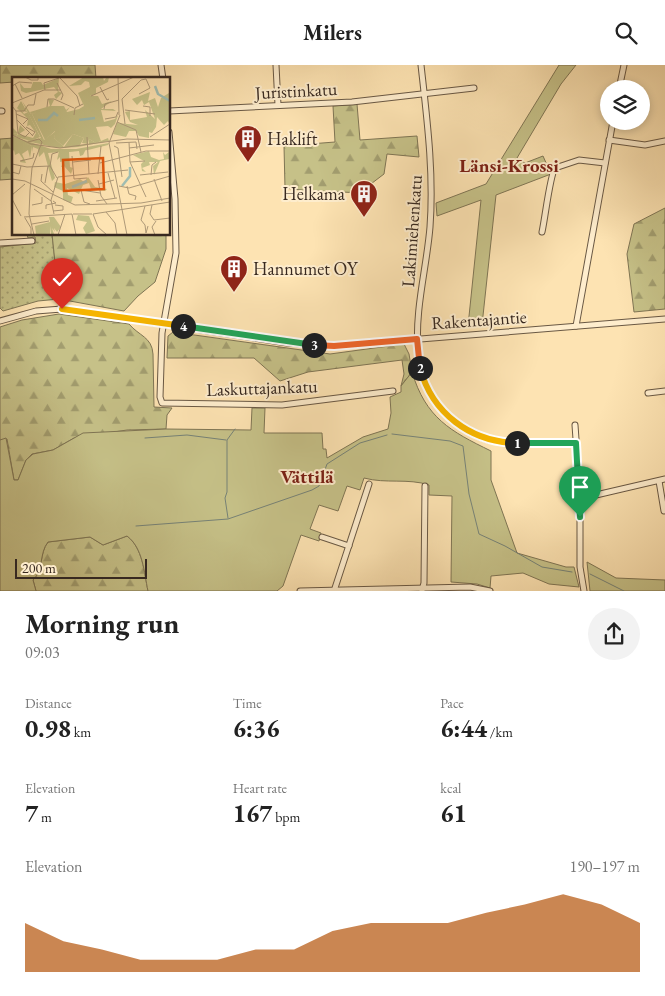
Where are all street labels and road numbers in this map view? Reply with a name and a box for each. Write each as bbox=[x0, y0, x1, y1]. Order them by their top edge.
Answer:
street label: Juristinkatu bbox=[252, 77, 338, 104]
street label: Lakimiehenkatu bbox=[396, 174, 427, 288]
street label: Rakentajantie bbox=[431, 305, 527, 334]
street label: Laskuttajankatu bbox=[206, 374, 318, 401]

